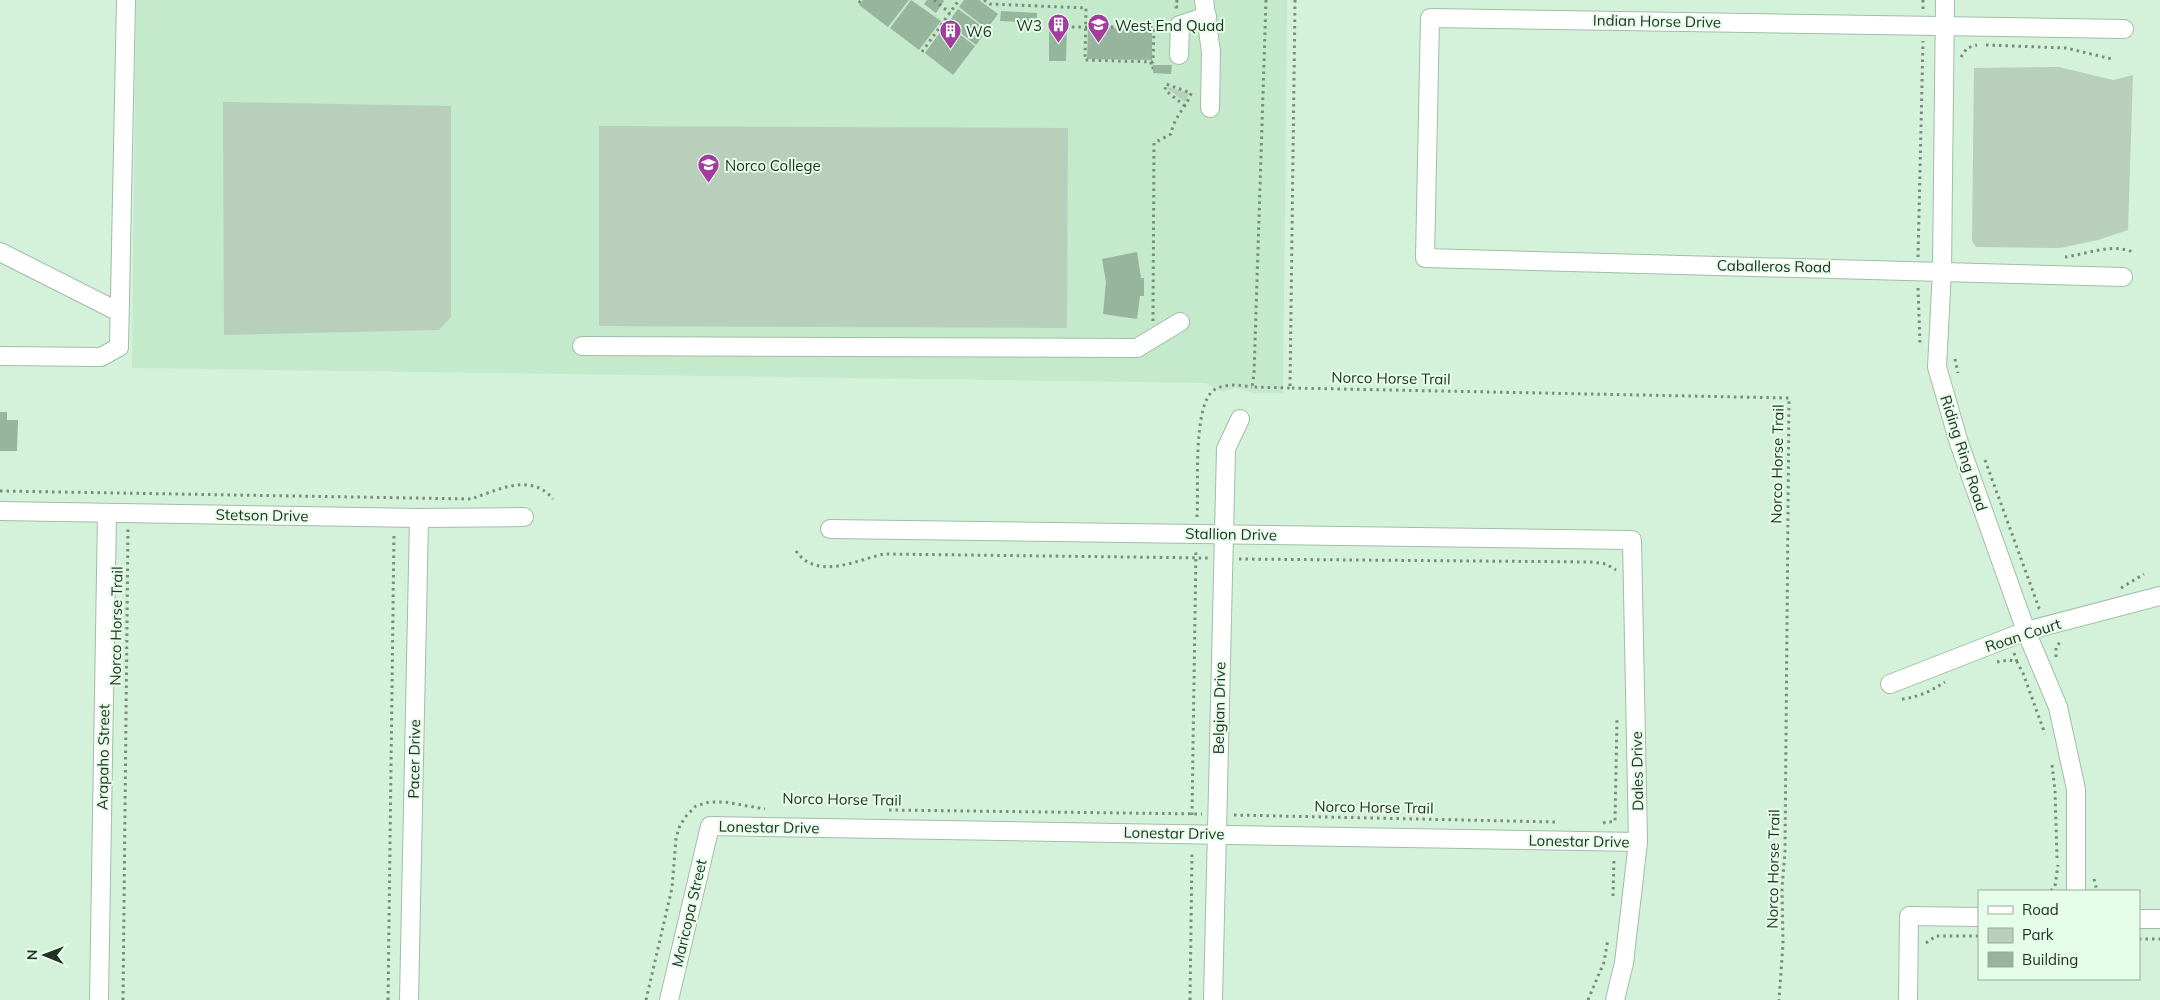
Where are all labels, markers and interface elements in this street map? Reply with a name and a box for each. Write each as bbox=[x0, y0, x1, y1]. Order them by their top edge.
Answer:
street label: Indian Horse Drive bbox=[1593, 10, 1721, 32]
building icon: W3 bbox=[1046, 13, 1070, 44]
school or university icon: West End Quad bbox=[1087, 13, 1111, 44]
place label: W3 bbox=[1016, 16, 1042, 35]
place label: West End Quad bbox=[1115, 16, 1224, 35]
building icon: W6 bbox=[938, 19, 962, 50]
place label: W6 bbox=[966, 22, 992, 41]
school or university icon: Norco College bbox=[697, 153, 721, 184]
place label: Norco College bbox=[725, 156, 821, 175]
street label: Caballeros Road bbox=[1717, 256, 1831, 276]
street label: Norco Horse Trail bbox=[1331, 367, 1451, 389]
street label: Riding Ring Road bbox=[1936, 393, 1992, 513]
street label: Norco Horse Trail bbox=[1766, 404, 1788, 524]
street label: Stetson Drive bbox=[215, 505, 309, 525]
street label: Stallion Drive bbox=[1185, 524, 1277, 544]
street label: Norco Horse Trail bbox=[105, 566, 127, 686]
street label: Roan Court bbox=[1983, 614, 2063, 656]
street label: Belgian Drive bbox=[1209, 662, 1229, 754]
street label: Arapaho Street bbox=[93, 704, 113, 810]
street label: Pacer Drive bbox=[404, 719, 424, 799]
street label: Dales Drive bbox=[1627, 731, 1647, 811]
street label: Norco Horse Trail bbox=[782, 788, 902, 810]
street label: Norco Horse Trail bbox=[1314, 796, 1434, 818]
street label: Norco Horse Trail bbox=[1762, 809, 1784, 929]
street label: Lonestar Drive bbox=[718, 817, 820, 837]
street label: Lonestar Drive bbox=[1123, 823, 1225, 843]
street label: Lonestar Drive bbox=[1528, 831, 1630, 851]
street label: Maricopa Street bbox=[667, 857, 711, 969]
legend bbox=[1978, 890, 2140, 980]
text: Road bbox=[2022, 900, 2059, 919]
text: Park bbox=[2022, 925, 2054, 944]
north arrow bbox=[20, 930, 70, 980]
text: N bbox=[23, 949, 41, 960]
text: Building bbox=[2022, 950, 2078, 969]

